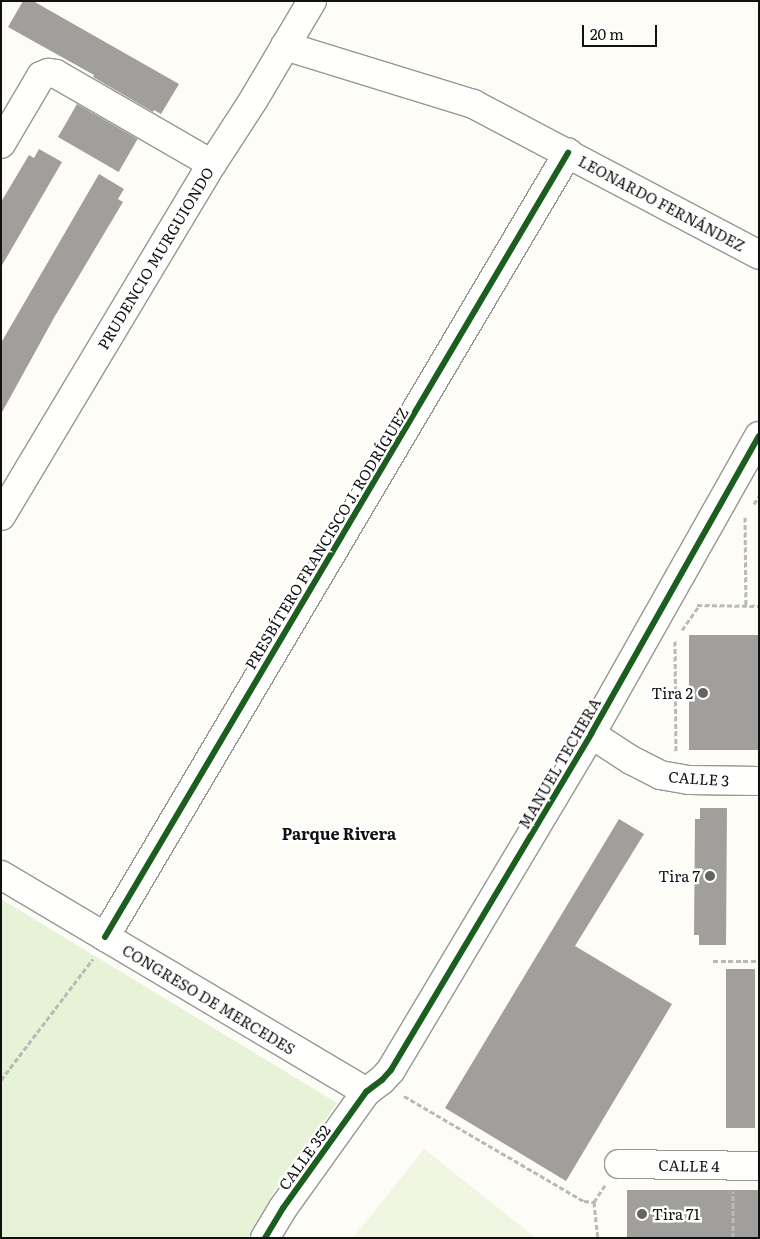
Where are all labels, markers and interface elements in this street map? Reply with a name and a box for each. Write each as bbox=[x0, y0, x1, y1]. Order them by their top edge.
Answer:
scale bar bbox=[585, 15, 660, 47]
text: 20 m bbox=[590, 22, 624, 45]
street label: LEONARDO FERNÁNDEZ bbox=[576, 151, 748, 255]
street label: PRUDENCIO MURGUIONDO bbox=[93, 164, 217, 352]
street label: PRESBÍTERO FRANCISCO J. RODRÍGUEZ bbox=[240, 404, 412, 672]
place label: Tira 2 bbox=[651, 684, 693, 702]
marker: Tira 2 bbox=[697, 687, 709, 699]
street label: MANUEL TECHERA bbox=[514, 694, 604, 832]
street label: CALLE 3 bbox=[668, 767, 730, 789]
district label: Parque Rivera bbox=[282, 823, 396, 843]
place label: Tira 7 bbox=[658, 867, 700, 885]
marker: Tira 7 bbox=[704, 870, 716, 882]
street label: CONGRESO DE MERCEDES bbox=[119, 940, 299, 1058]
street label: CALLE 352 bbox=[274, 1121, 334, 1193]
street label: CALLE 4 bbox=[658, 1155, 720, 1175]
place label: Tira 71 bbox=[652, 1205, 700, 1223]
marker: Tira 71 bbox=[636, 1208, 648, 1220]

